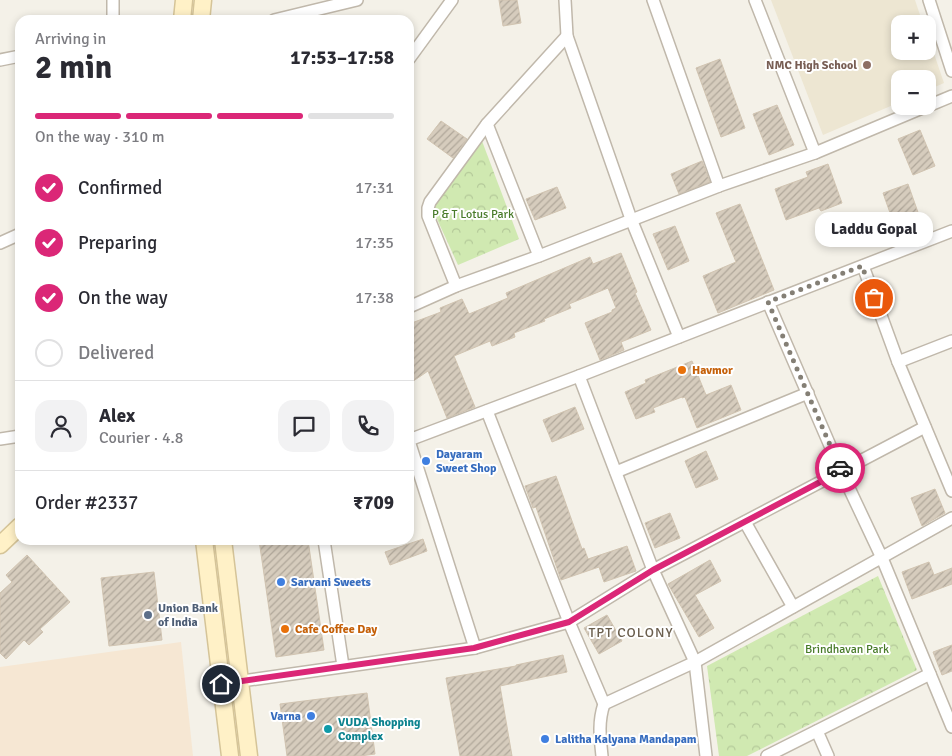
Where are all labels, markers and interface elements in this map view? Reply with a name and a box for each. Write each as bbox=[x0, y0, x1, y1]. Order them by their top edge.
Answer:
map controls bbox=[891, 15, 936, 115]
button: + bbox=[891, 15, 936, 60]
text: Arriving in bbox=[35, 29, 106, 49]
text: 17:53–17:58 bbox=[290, 46, 394, 70]
text: 2 min bbox=[35, 48, 112, 87]
place label: NMC High School bbox=[766, 58, 857, 73]
marker: NMC High School bbox=[861, 59, 873, 71]
button: − bbox=[891, 70, 936, 115]
text: On the way · 310 m bbox=[35, 127, 165, 147]
icon: check bbox=[35, 174, 63, 202]
text: Confirmed bbox=[78, 176, 162, 200]
text: 17:31 bbox=[355, 178, 394, 198]
park label: P & T Lotus Park bbox=[432, 207, 514, 222]
callout: Laddu Gopal bbox=[815, 213, 933, 248]
text: Laddu Gopal bbox=[831, 219, 917, 239]
icon: check bbox=[35, 229, 63, 257]
text: Preparing bbox=[78, 231, 157, 255]
text: 17:35 bbox=[355, 233, 394, 253]
pin bbox=[853, 277, 895, 319]
icon: check bbox=[35, 284, 63, 312]
icon: bag bbox=[860, 284, 888, 312]
text: On the way bbox=[78, 286, 168, 310]
text: 17:38 bbox=[355, 288, 394, 308]
text: Delivered bbox=[78, 341, 154, 365]
place label: Havmor bbox=[692, 363, 733, 378]
marker: Havmor bbox=[676, 364, 688, 376]
button: person bbox=[35, 400, 87, 452]
button: chat bbox=[278, 400, 330, 452]
button: phone bbox=[342, 400, 394, 452]
text: Alex bbox=[99, 404, 135, 428]
text: Courier · 4.8 bbox=[99, 428, 183, 448]
courier bbox=[815, 443, 865, 493]
place label: Dayaram Sweet Shop bbox=[436, 447, 497, 476]
icon: car bbox=[826, 454, 854, 482]
marker: Dayaram Sweet Shop bbox=[420, 455, 432, 467]
text: Order #2337 bbox=[35, 491, 138, 515]
text: ₹709 bbox=[353, 491, 394, 515]
place label: Sarvani Sweets bbox=[291, 575, 372, 590]
marker: Sarvani Sweets bbox=[275, 576, 287, 588]
place label: Union Bank of India bbox=[158, 601, 219, 630]
marker: Union Bank of India bbox=[142, 609, 154, 621]
place label: Cafe Coffee Day bbox=[295, 622, 377, 637]
marker: Cafe Coffee Day bbox=[279, 623, 291, 635]
district label: TPT COLONY bbox=[588, 624, 674, 641]
park label: Brindhavan Park bbox=[805, 642, 889, 657]
pin bbox=[200, 663, 242, 705]
icon: home bbox=[207, 670, 235, 698]
place label: Varna bbox=[271, 709, 301, 724]
marker: Varna bbox=[305, 710, 317, 722]
place label: VUDA Shopping Complex bbox=[338, 715, 421, 744]
marker: VUDA Shopping Complex bbox=[322, 723, 334, 735]
place label: Lalitha Kalyana Mandapam bbox=[555, 732, 697, 747]
marker: Lalitha Kalyana Mandapam bbox=[539, 733, 551, 745]

